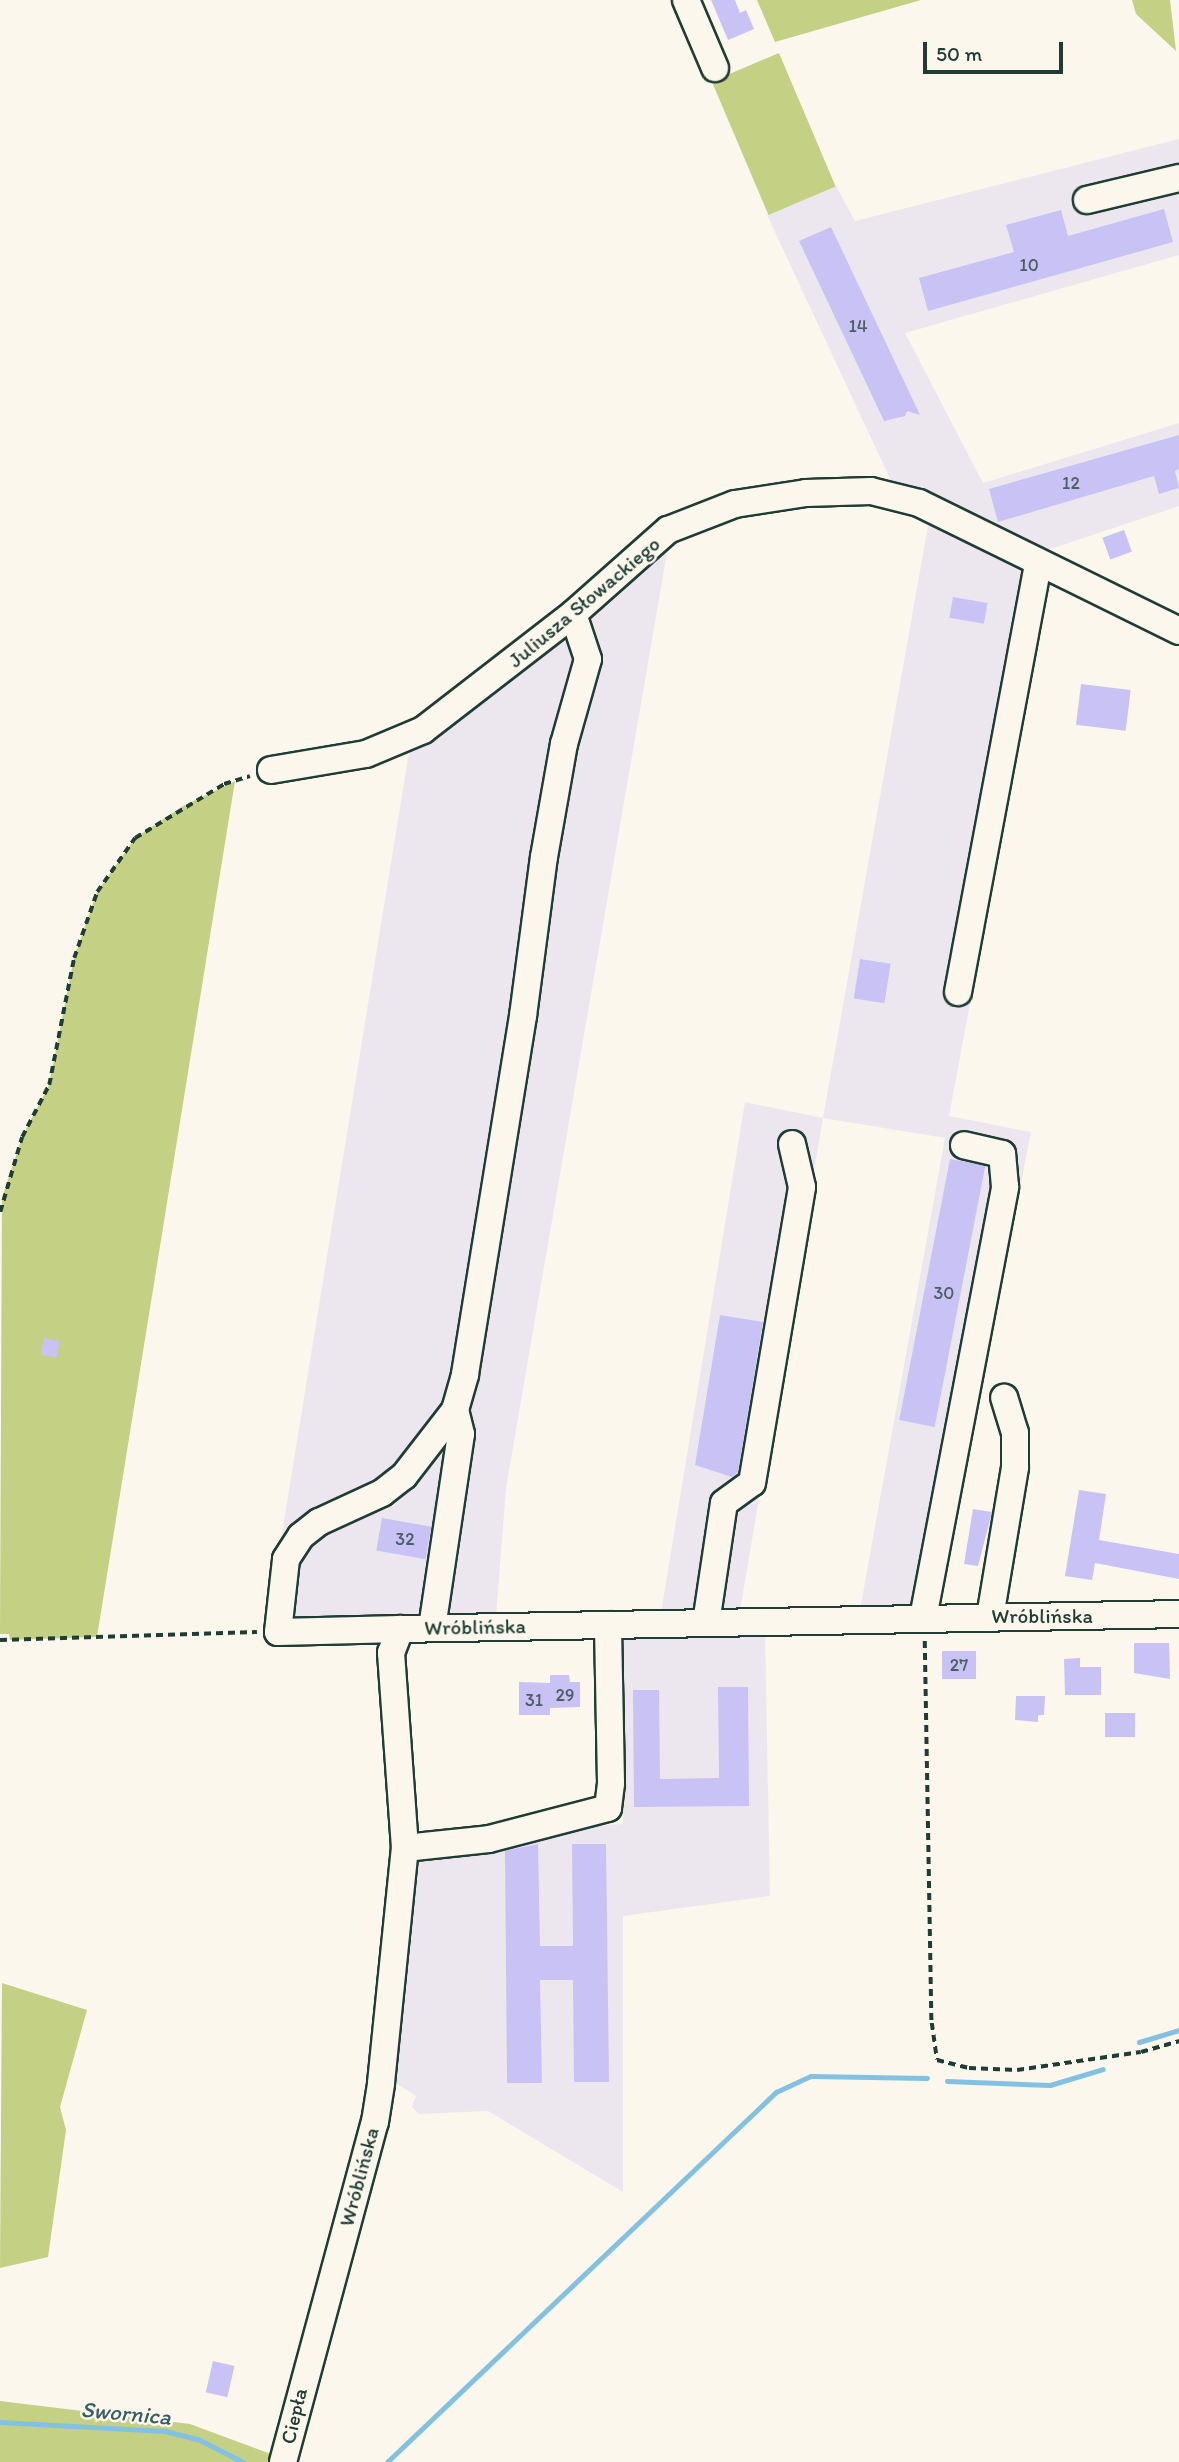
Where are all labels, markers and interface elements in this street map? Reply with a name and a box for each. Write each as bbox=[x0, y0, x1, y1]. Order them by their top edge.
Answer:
scale bar bbox=[927, 28, 1067, 72]
text: 50 m bbox=[936, 41, 982, 66]
house number: 10 bbox=[1019, 254, 1039, 276]
house number: 14 bbox=[848, 315, 868, 337]
house number: 12 bbox=[1062, 472, 1080, 494]
street label: Juliusza Słowackiego bbox=[503, 531, 665, 673]
house number: 30 bbox=[934, 1282, 954, 1304]
house number: 32 bbox=[395, 1528, 415, 1550]
street label: Wróblińska bbox=[991, 1603, 1093, 1629]
street label: Wróblińska bbox=[424, 1614, 526, 1640]
house number: 27 bbox=[950, 1654, 968, 1676]
house number: 29 bbox=[556, 1684, 574, 1706]
house number: 31 bbox=[525, 1689, 543, 1711]
street label: Wróblińska bbox=[334, 2125, 384, 2229]
street label: Ciepła bbox=[275, 2385, 313, 2447]
water label: Swornica bbox=[80, 2395, 172, 2431]

